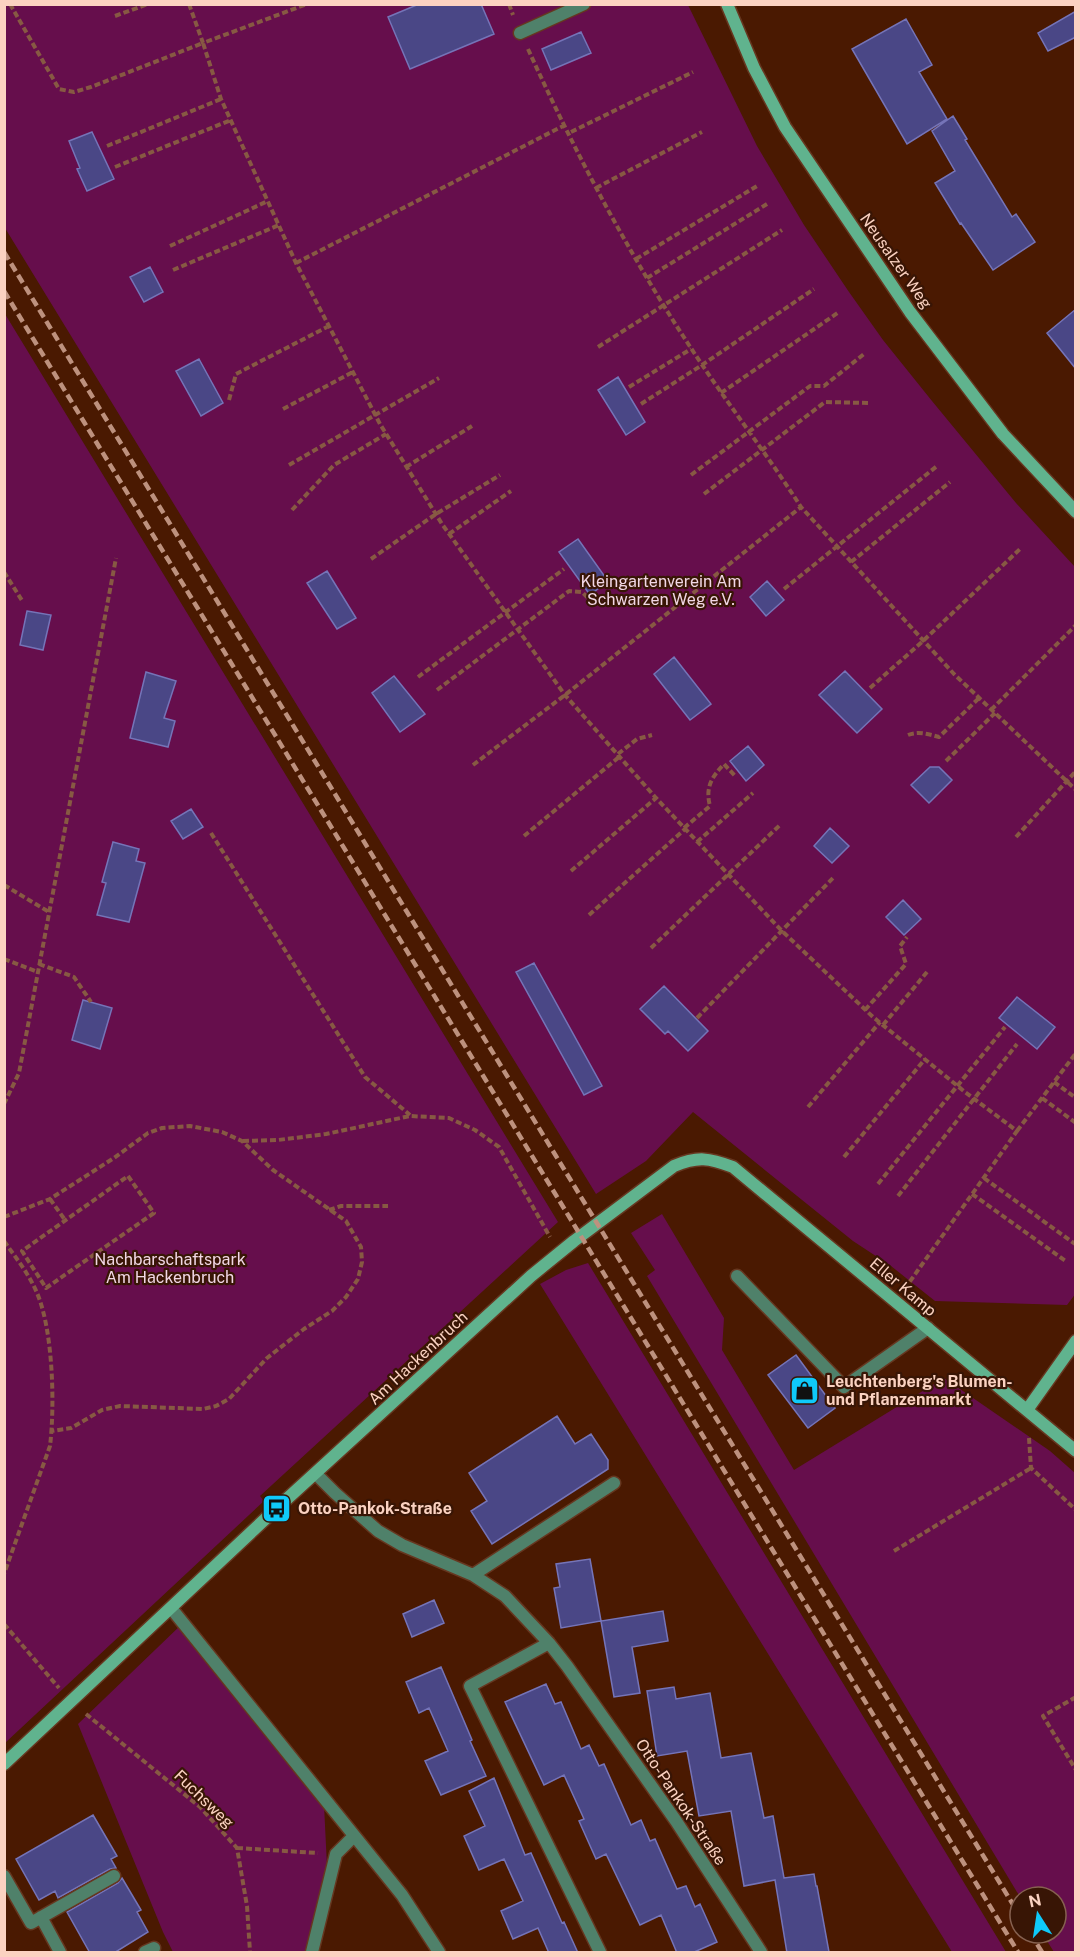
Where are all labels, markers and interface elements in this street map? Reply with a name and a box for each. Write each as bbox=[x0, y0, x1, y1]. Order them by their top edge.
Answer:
street label: Neusalzer Weg bbox=[856, 210, 936, 312]
park label: Kleingartenverein Am Schwarzen Weg e.V. bbox=[581, 572, 741, 609]
park label: Nachbarschaftspark Am Hackenbruch bbox=[94, 1250, 246, 1287]
street label: Eller Kamp bbox=[866, 1254, 940, 1320]
street label: Am Hackenbruch bbox=[365, 1307, 471, 1409]
place label: Leuchtenberg's Blumen- und Pflanzenmarkt bbox=[826, 1372, 1012, 1409]
shop icon: Leuchtenberg's Blumen- und Pflanzenmarkt bbox=[789, 1374, 821, 1406]
bus stop icon: Otto-Pankok-Straße bbox=[261, 1492, 293, 1524]
place label: Otto-Pankok-Straße bbox=[298, 1499, 452, 1518]
street label: Otto-Pankok-Straße bbox=[632, 1735, 730, 1869]
street label: Fuchsweg bbox=[170, 1766, 238, 1832]
north arrow bbox=[1008, 1885, 1068, 1945]
text: N bbox=[1027, 1890, 1043, 1911]

